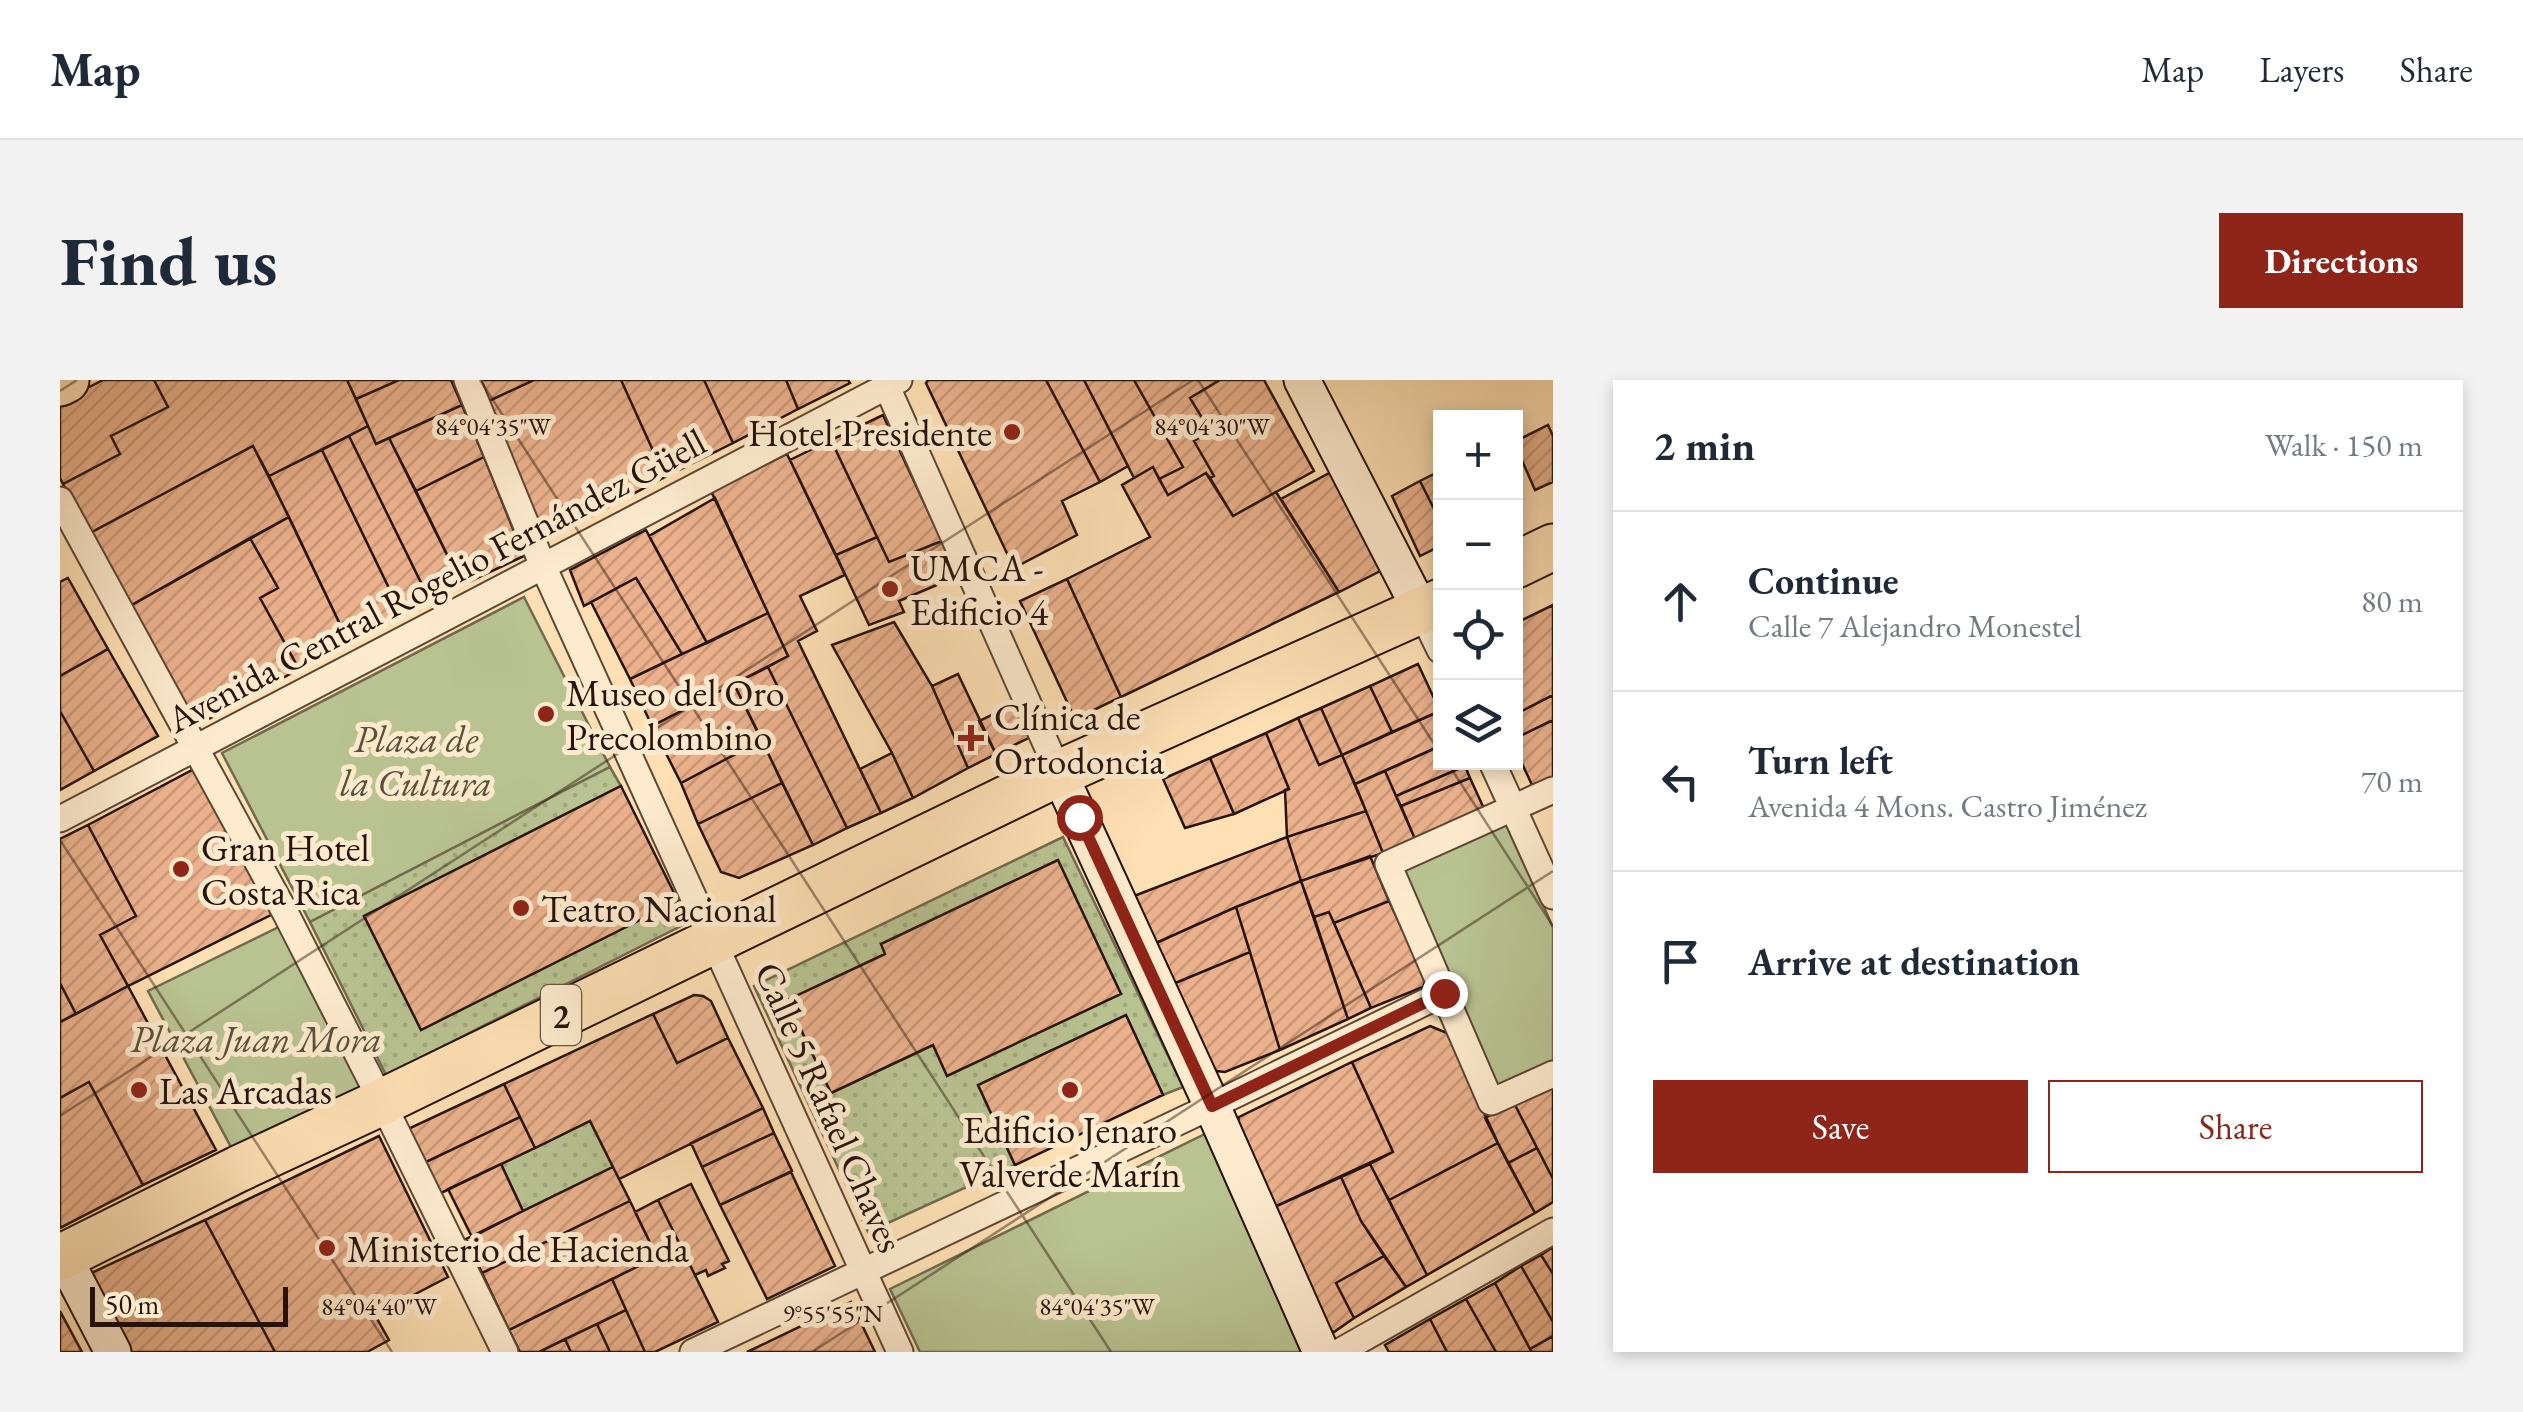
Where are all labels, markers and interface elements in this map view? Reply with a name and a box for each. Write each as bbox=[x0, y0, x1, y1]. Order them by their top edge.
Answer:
text: Map bbox=[50, 38, 141, 100]
text: Map bbox=[2141, 47, 2204, 92]
text: Layers bbox=[2259, 47, 2344, 92]
text: Share bbox=[2399, 47, 2473, 92]
button: Directions bbox=[2219, 213, 2463, 308]
text: Find us bbox=[60, 215, 278, 306]
place label: Hotel Presidente bbox=[748, 408, 992, 457]
text: 84°04'35"W bbox=[435, 410, 552, 442]
text: 84°04'30"W bbox=[1154, 410, 1271, 442]
map controls bbox=[1433, 410, 1523, 770]
button: + bbox=[1433, 410, 1523, 500]
street label: Avenida Central Rogelio Fernández Güell bbox=[157, 417, 714, 744]
text: 2 min bbox=[1653, 418, 1755, 473]
marker: Hotel Presidente bbox=[1001, 421, 1023, 443]
text: Walk · 150 m bbox=[2265, 424, 2423, 466]
button: − bbox=[1433, 500, 1523, 590]
place label: UMCA - Edificio 4 bbox=[910, 543, 1049, 636]
text: Continue bbox=[1748, 556, 1899, 605]
icon: ahead bbox=[1653, 574, 1708, 629]
marker: UMCA - Edificio 4 bbox=[879, 578, 901, 600]
text: 80 m bbox=[2361, 580, 2423, 622]
button: locate bbox=[1433, 590, 1523, 680]
text: Calle 7 Alejandro Monestel bbox=[1748, 605, 2082, 647]
place label: Museo del Oro Precolombino bbox=[566, 668, 785, 761]
button: layers bbox=[1433, 680, 1523, 770]
place label: Clínica de Ortodoncia bbox=[994, 692, 1165, 785]
marker: Museo del Oro Precolombino bbox=[535, 703, 557, 725]
park label: Plaza de la Cultura bbox=[340, 714, 492, 807]
marker: Clínica de Ortodoncia bbox=[958, 725, 984, 751]
text: Turn left bbox=[1748, 736, 1893, 785]
icon: left bbox=[1653, 754, 1708, 809]
text: 70 m bbox=[2361, 760, 2423, 802]
text: Avenida 4 Mons. Castro Jiménez bbox=[1748, 785, 2147, 827]
route start bbox=[1057, 795, 1103, 841]
place label: Gran Hotel Costa Rica bbox=[201, 823, 370, 916]
marker: Gran Hotel Costa Rica bbox=[170, 858, 192, 880]
place label: Teatro Nacional bbox=[541, 884, 777, 933]
marker: Teatro Nacional bbox=[510, 897, 532, 919]
icon: arrive bbox=[1653, 934, 1708, 989]
text: Arrive at destination bbox=[1748, 937, 2080, 986]
street label: Calle 5 Rafael Chaves bbox=[744, 954, 916, 1260]
route end bbox=[1422, 971, 1468, 1017]
road number: 2 bbox=[541, 985, 581, 1045]
park label: Plaza Juan Mora bbox=[130, 1014, 382, 1063]
place label: Las Arcadas bbox=[159, 1066, 332, 1115]
marker: Las Arcadas bbox=[128, 1079, 150, 1101]
marker: Edificio Jenaro Valverde Marín bbox=[1059, 1079, 1081, 1101]
button: Save bbox=[1653, 1080, 2028, 1173]
button: Share bbox=[2048, 1080, 2423, 1173]
place label: Edificio Jenaro Valverde Marín bbox=[959, 1105, 1181, 1198]
place label: Ministerio de Hacienda bbox=[347, 1224, 690, 1273]
marker: Ministerio de Hacienda bbox=[316, 1237, 338, 1259]
scale bar bbox=[90, 1282, 288, 1326]
text: 50 m bbox=[105, 1286, 159, 1322]
text: 84°04'40"W bbox=[321, 1290, 438, 1322]
text: 84°04'35"W bbox=[1039, 1290, 1156, 1322]
text: 9°55'55"N bbox=[783, 1297, 883, 1329]

